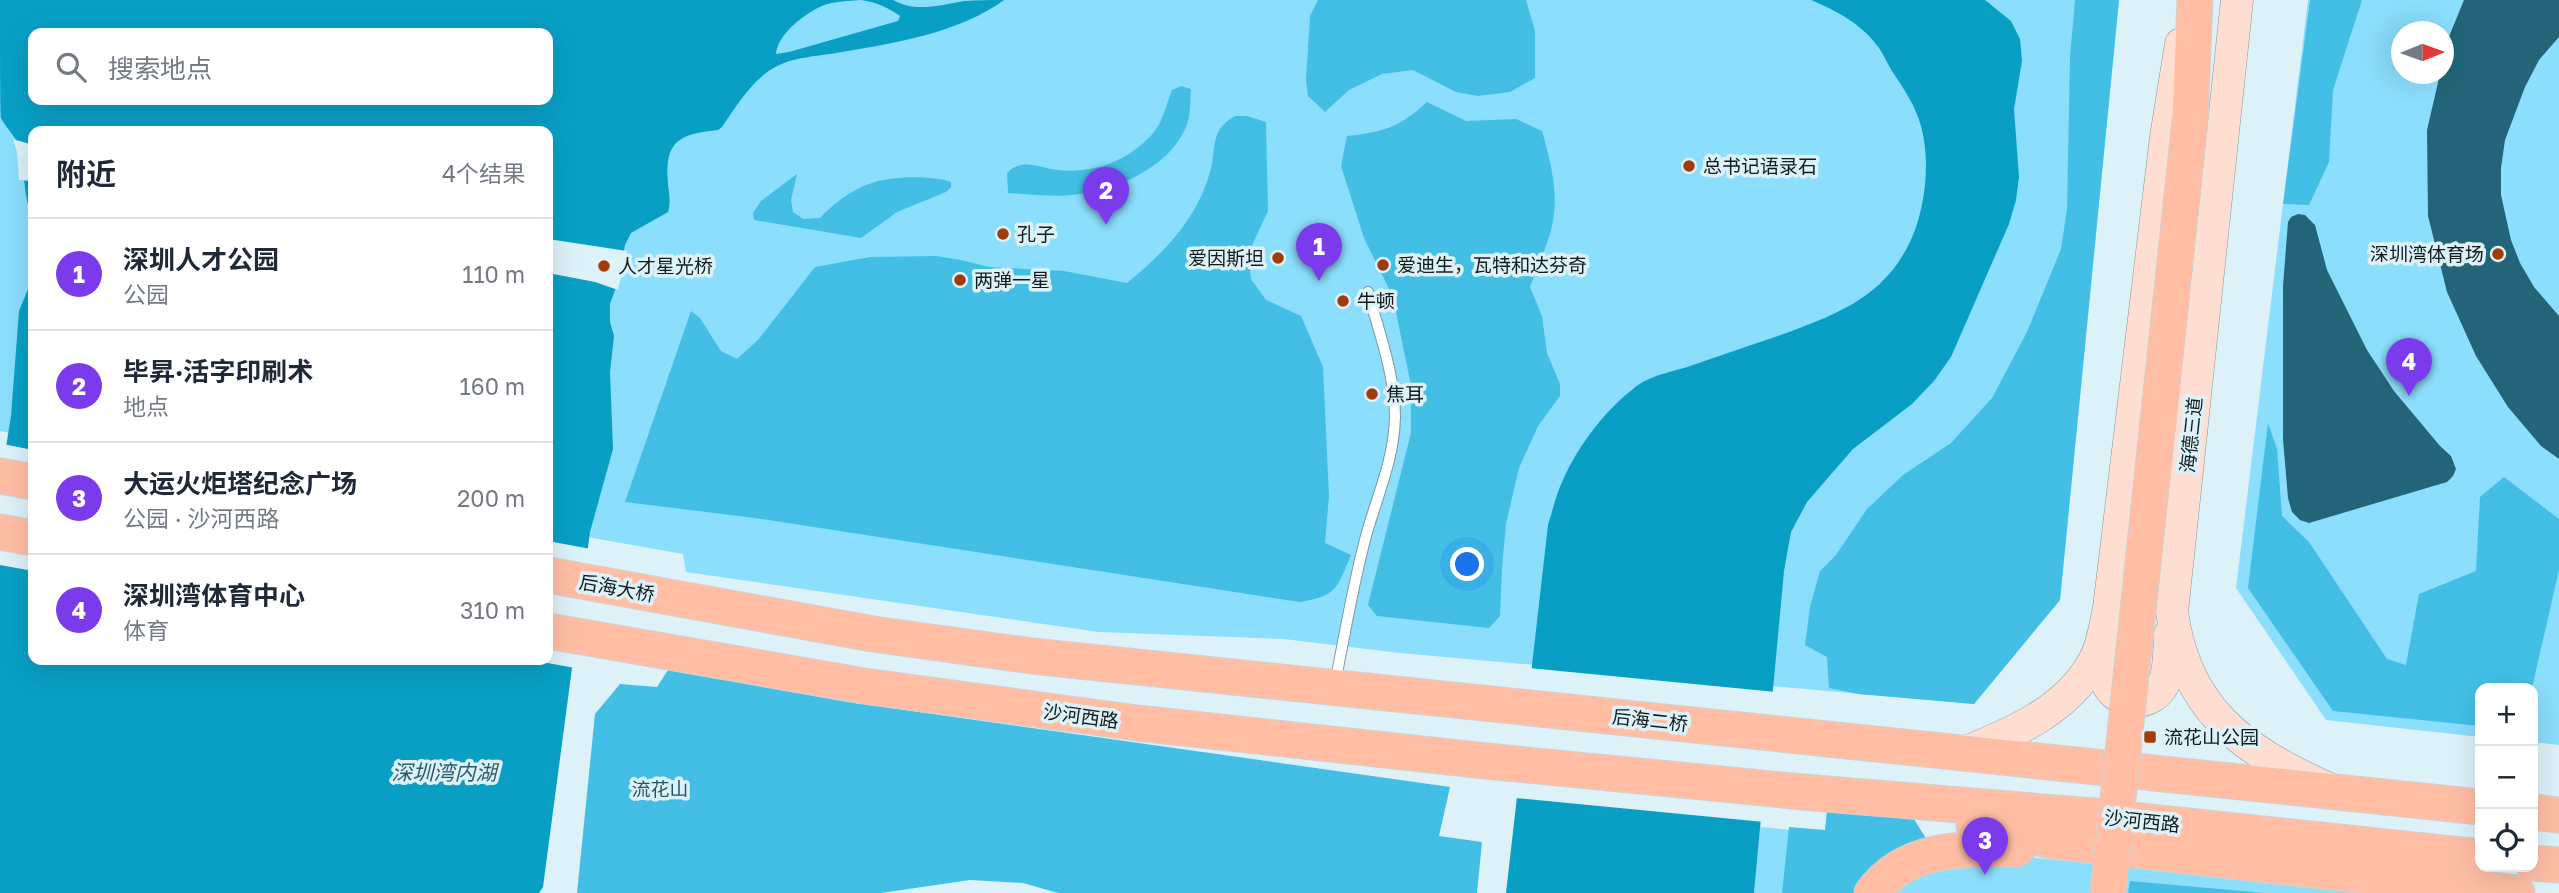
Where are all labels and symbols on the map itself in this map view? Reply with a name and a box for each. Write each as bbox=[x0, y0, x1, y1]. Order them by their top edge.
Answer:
north arrow bbox=[2391, 21, 2454, 84]
place label: 总书记语录石 bbox=[1703, 154, 1817, 177]
marker: 总书记语录石 bbox=[1681, 158, 1697, 174]
pin: 2 bbox=[1083, 167, 1129, 225]
place label: 孔子 bbox=[1017, 222, 1055, 245]
pin: 1 bbox=[1296, 223, 1342, 281]
marker: 孔子 bbox=[995, 226, 1011, 242]
place label: 深圳湾体育场 bbox=[2370, 242, 2484, 265]
place label: 爱因斯坦 bbox=[1188, 246, 1264, 269]
marker: 深圳湾体育场 bbox=[2490, 246, 2506, 262]
marker: 爱因斯坦 bbox=[1270, 250, 1286, 266]
place label: 爱迪生，瓦特和达芬奇 bbox=[1397, 253, 1587, 276]
place label: 人才星光桥 bbox=[618, 254, 713, 277]
marker: 爱迪生，瓦特和达芬奇 bbox=[1375, 257, 1391, 273]
marker: 人才星光桥 bbox=[596, 258, 612, 274]
place label: 两弹一星 bbox=[974, 268, 1050, 291]
marker: 两弹一星 bbox=[952, 272, 968, 288]
place label: 牛顿 bbox=[1357, 289, 1395, 312]
marker: 牛顿 bbox=[1335, 293, 1351, 309]
pin: 4 bbox=[2386, 338, 2432, 396]
place label: 焦耳 bbox=[1386, 382, 1424, 405]
marker: 焦耳 bbox=[1364, 386, 1380, 402]
street label: 海德三道 bbox=[2175, 396, 2206, 474]
your location bbox=[1450, 547, 1484, 581]
street label: 后海大桥 bbox=[578, 570, 657, 605]
street label: 沙河西路 bbox=[1042, 699, 1120, 732]
street label: 后海二桥 bbox=[1611, 704, 1689, 735]
place label: 流花山公园 bbox=[2164, 725, 2259, 748]
marker: 流花山公园 bbox=[2142, 729, 2158, 745]
water label: 深圳湾内湖 bbox=[392, 759, 499, 785]
park label: 流花山 bbox=[631, 777, 689, 800]
street label: 沙河西路 bbox=[2103, 805, 2181, 836]
pin: 3 bbox=[1962, 817, 2008, 875]

